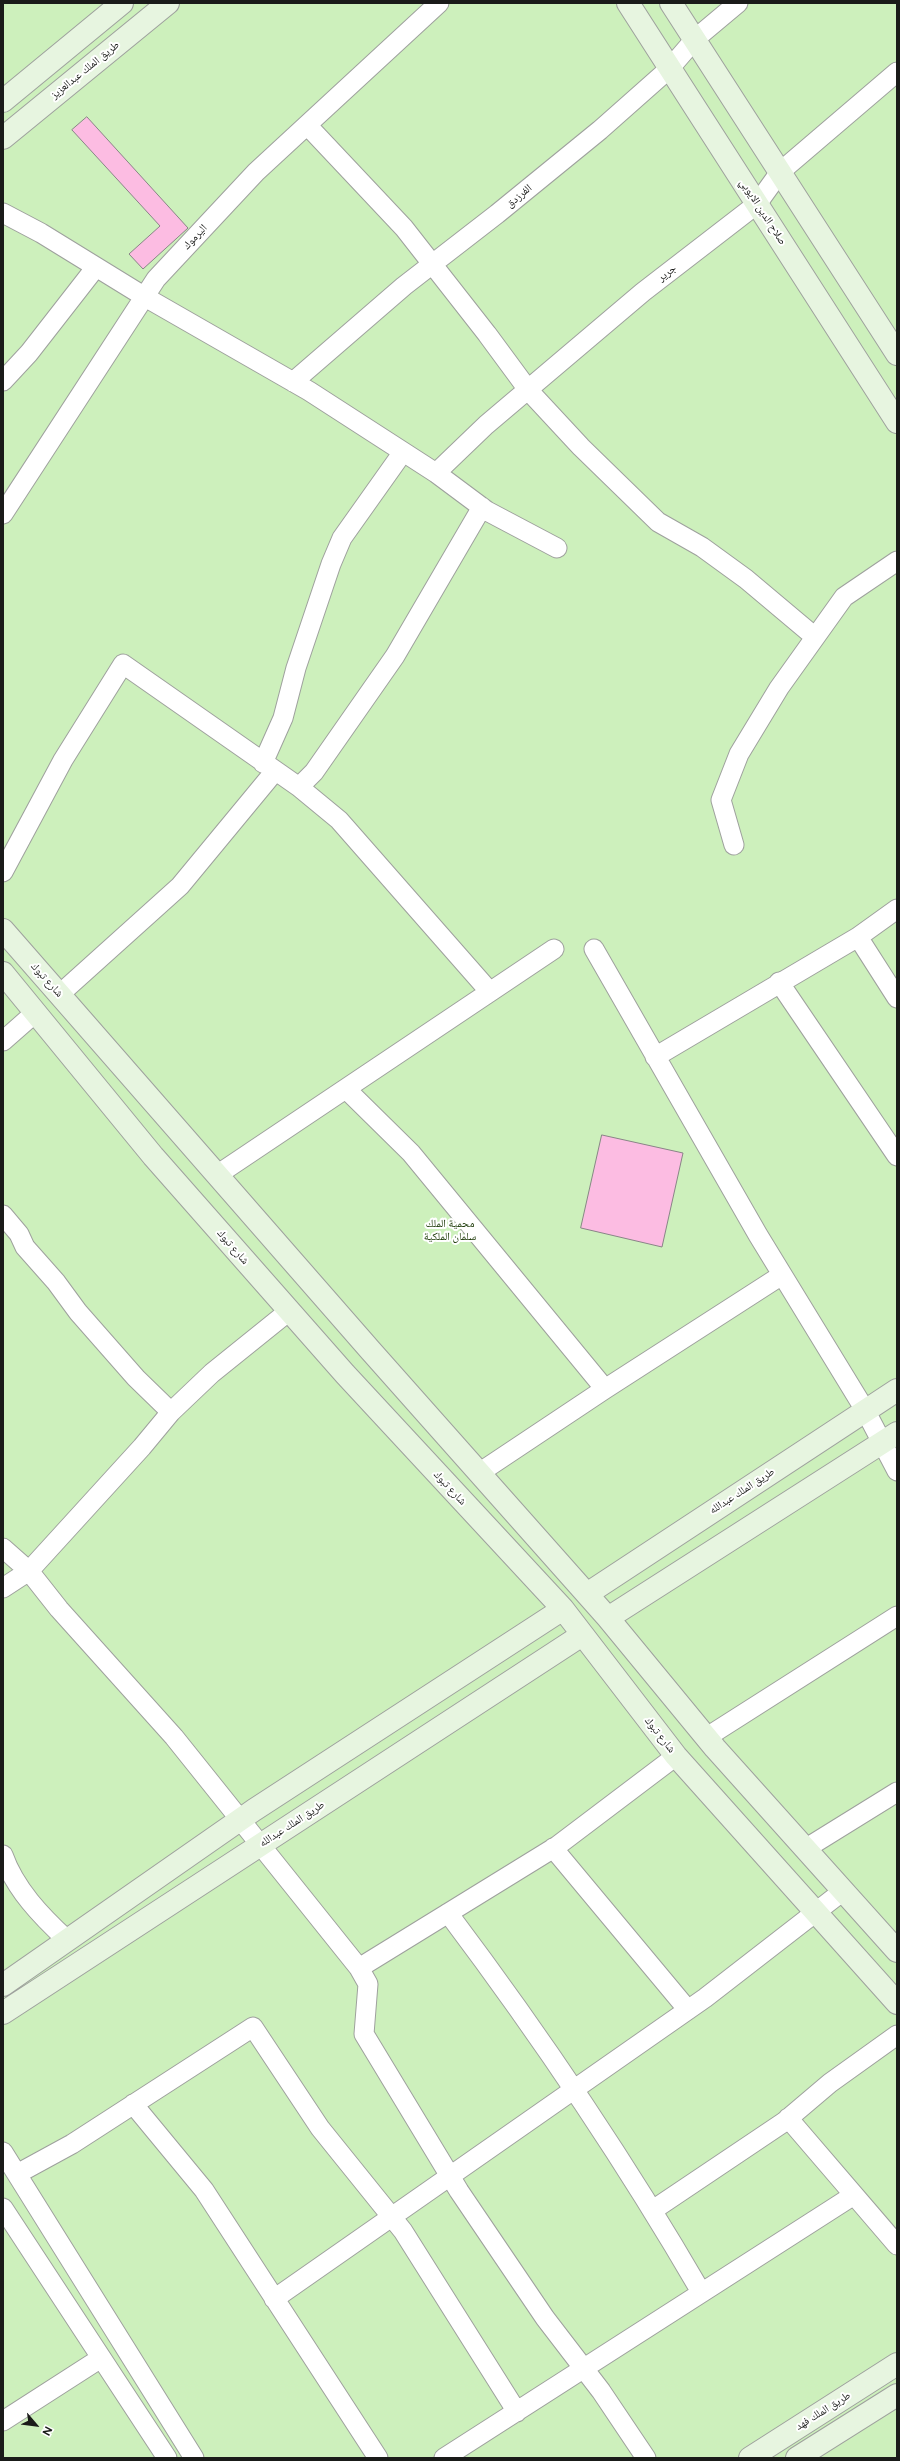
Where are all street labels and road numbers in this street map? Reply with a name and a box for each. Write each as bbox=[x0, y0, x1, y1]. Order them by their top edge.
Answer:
street label: طريق الملك عبدالعزيز bbox=[48, 38, 122, 102]
street label: صلاح الدين الايوبي bbox=[737, 177, 789, 247]
street label: الفرزدق bbox=[503, 181, 535, 211]
street label: اليرموك bbox=[180, 222, 210, 252]
street label: جرير bbox=[655, 262, 679, 284]
street label: شارع تبوك bbox=[28, 960, 66, 1000]
street label: شارع تبوك bbox=[214, 1227, 252, 1267]
street label: طريق الملك عبدالله bbox=[707, 1465, 777, 1517]
street label: شارع تبوك bbox=[431, 1468, 469, 1508]
street label: شارع تبوك bbox=[642, 1714, 678, 1756]
street label: طريق الملك عبدالله bbox=[257, 1798, 327, 1850]
street label: طريق الملك فهد bbox=[793, 2389, 853, 2433]

